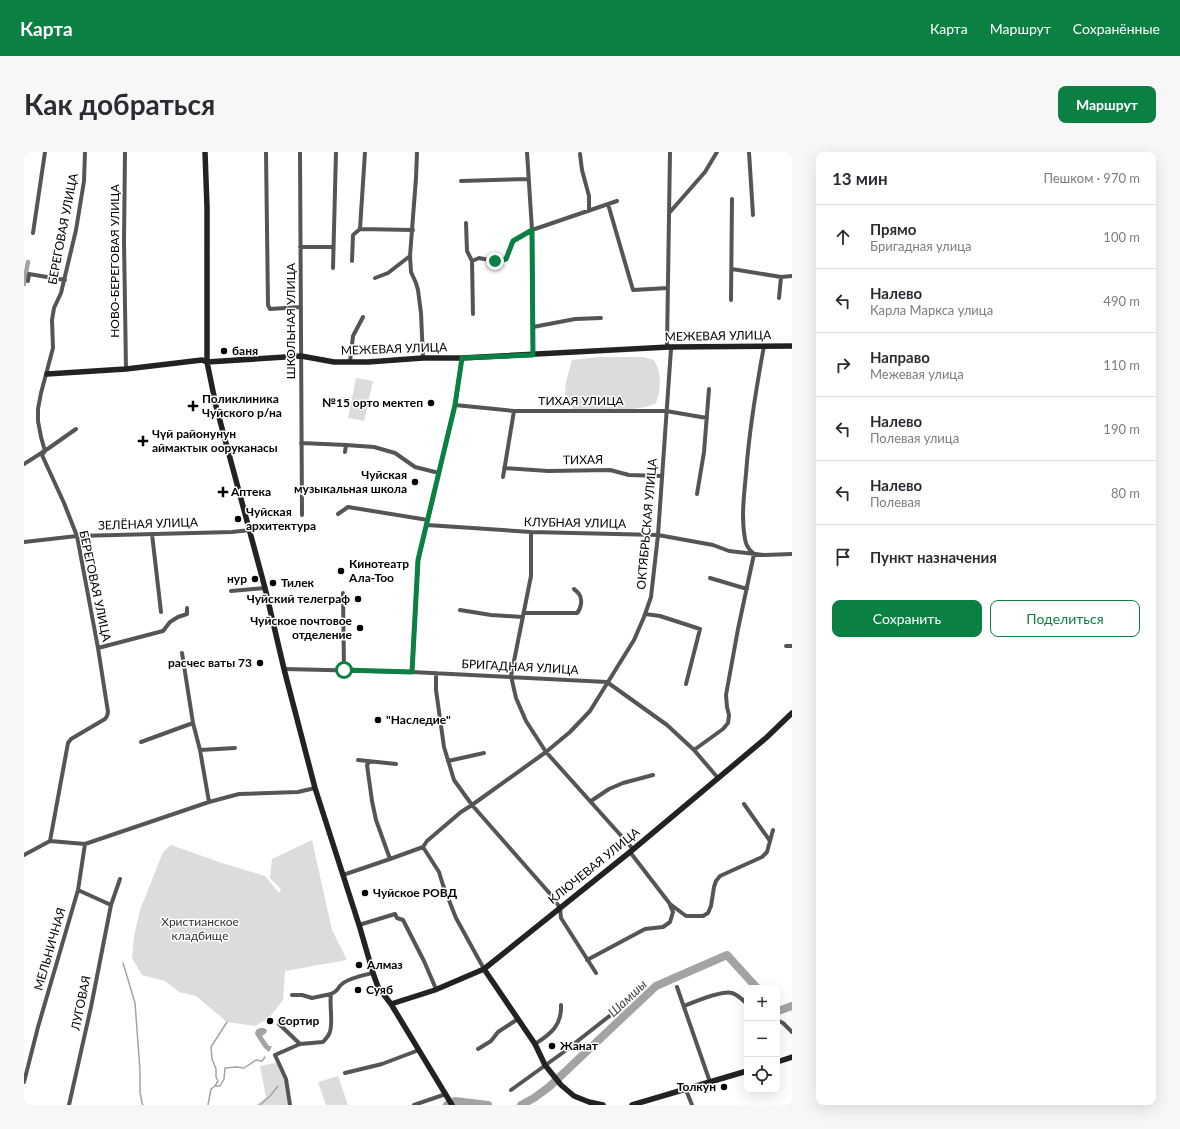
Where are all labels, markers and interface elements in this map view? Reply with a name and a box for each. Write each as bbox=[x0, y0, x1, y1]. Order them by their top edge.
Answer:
text: Карта bbox=[20, 17, 73, 40]
text: Карта bbox=[930, 20, 968, 37]
text: Маршрут bbox=[990, 20, 1051, 37]
text: Сохранённые bbox=[1073, 20, 1160, 37]
button: Маршрут bbox=[1058, 86, 1156, 123]
text: Как добраться bbox=[24, 87, 215, 121]
text: 13 мин bbox=[832, 168, 888, 189]
text: Пешком · 970 m bbox=[1043, 170, 1140, 186]
street label: БЕРЕГОВАЯ УЛИЦА bbox=[44, 171, 81, 286]
street label: НОВО-БЕРЕГОВАЯ УЛИЦА bbox=[107, 183, 122, 338]
text: Прямо bbox=[870, 220, 916, 238]
icon: ahead bbox=[832, 226, 854, 248]
text: 100 m bbox=[1103, 229, 1140, 245]
text: Бригадная улица bbox=[870, 238, 972, 254]
route end bbox=[486, 252, 504, 270]
street label: ШКОЛЬНАЯ УЛИЦА bbox=[283, 262, 298, 379]
text: Налево bbox=[870, 284, 922, 302]
icon: left bbox=[832, 290, 854, 312]
text: 490 m bbox=[1103, 293, 1140, 309]
text: Карла Маркса улица bbox=[870, 302, 993, 318]
street label: МЕЖЕВАЯ УЛИЦА bbox=[665, 327, 772, 344]
street label: МЕЖЕВАЯ УЛИЦА bbox=[341, 339, 448, 358]
place label: баня bbox=[232, 343, 258, 358]
marker: баня bbox=[219, 346, 229, 356]
text: Направо bbox=[870, 348, 930, 366]
icon: right bbox=[832, 354, 854, 376]
text: 110 m bbox=[1103, 357, 1140, 373]
text: Межевая улица bbox=[870, 366, 964, 382]
place label: Поликлиника Чуйского р/на bbox=[202, 391, 282, 420]
street label: ТИХАЯ УЛИЦА bbox=[538, 393, 625, 408]
place label: №15 орто мектеп bbox=[322, 395, 423, 410]
marker: №15 орто мектеп bbox=[426, 398, 436, 408]
marker: Поликлиника Чуйского р/на bbox=[187, 400, 199, 412]
text: Налево bbox=[870, 412, 922, 430]
icon: left bbox=[832, 418, 854, 440]
text: 190 m bbox=[1103, 421, 1140, 437]
place label: Чүй районунун аймактык ооруканасы bbox=[152, 426, 278, 455]
text: Полевая улица bbox=[870, 430, 959, 446]
marker: Чүй районунун аймактык ооруканасы bbox=[137, 435, 149, 447]
street label: ТИХАЯ bbox=[563, 452, 603, 467]
street label: ОКТЯБРЬСКАЯ УЛИЦА bbox=[633, 457, 660, 590]
place label: Чуйская музыкальная школа bbox=[294, 467, 407, 496]
text: Налево bbox=[870, 476, 922, 494]
marker: Чуйская музыкальная школа bbox=[410, 477, 420, 487]
icon: left bbox=[832, 482, 854, 504]
place label: Аптека bbox=[230, 484, 271, 499]
text: 80 m bbox=[1111, 485, 1140, 501]
marker: Аптека bbox=[218, 487, 228, 497]
text: Полевая bbox=[870, 494, 920, 510]
place label: Чуйская архитектура bbox=[246, 504, 316, 533]
street label: ЗЕЛЁНАЯ УЛИЦА bbox=[98, 514, 199, 533]
marker: Чуйская архитектура bbox=[233, 514, 243, 524]
street label: КЛУБНАЯ УЛИЦА bbox=[524, 514, 627, 531]
street label: БЕРЕГОВАЯ УЛИЦА bbox=[76, 529, 115, 644]
icon: arrive bbox=[832, 546, 854, 568]
text: Пункт назначения bbox=[870, 548, 997, 566]
place label: Кинотеатр Ала-Тоо bbox=[348, 556, 409, 585]
marker: Кинотеатр Ала-Тоо bbox=[336, 566, 346, 576]
place label: нур bbox=[227, 571, 247, 586]
marker: нур bbox=[250, 574, 260, 584]
place label: Тилек bbox=[281, 575, 315, 590]
marker: Тилек bbox=[268, 578, 278, 588]
place label: Чуйский телеграф bbox=[247, 591, 350, 606]
marker: Чуйский телеграф bbox=[353, 594, 363, 604]
button: Сохранить bbox=[832, 600, 982, 637]
button: Поделиться bbox=[990, 600, 1140, 637]
place label: Чуйское почтовое отделение bbox=[250, 613, 353, 642]
marker: Чуйское почтовое отделение bbox=[355, 623, 365, 633]
place label: расчес ваты 73 bbox=[168, 655, 252, 670]
street label: БРИГАДНАЯ УЛИЦА bbox=[461, 656, 580, 677]
marker: расчес ваты 73 bbox=[255, 658, 265, 668]
route start bbox=[335, 661, 353, 679]
place label: "Наследие" bbox=[386, 712, 451, 727]
marker: "Наследие" bbox=[373, 715, 383, 725]
street label: КЛЮЧЕВАЯ УЛИЦА bbox=[545, 824, 643, 907]
place label: Чуйское РОВД bbox=[373, 885, 458, 900]
marker: Чуйское РОВД bbox=[360, 888, 370, 898]
street label: МЕЛЬНИЧНАЯ bbox=[31, 906, 69, 992]
park label: Христианское кладбище bbox=[161, 914, 239, 943]
place label: Алмаз bbox=[366, 957, 403, 972]
marker: Алмаз bbox=[354, 960, 364, 970]
street label: ЛУГОВАЯ bbox=[67, 974, 94, 1033]
water label: Шамшы bbox=[604, 976, 650, 1020]
place label: Суяб bbox=[366, 982, 393, 997]
marker: Суяб bbox=[353, 985, 363, 995]
map controls bbox=[744, 985, 780, 1093]
button: + bbox=[744, 985, 780, 1021]
place label: Сортир bbox=[278, 1013, 320, 1028]
marker: Сортир bbox=[265, 1016, 275, 1026]
button: − bbox=[744, 1021, 780, 1057]
place label: Жанат bbox=[560, 1038, 599, 1053]
marker: Жанат bbox=[547, 1041, 557, 1051]
button: locate bbox=[744, 1057, 780, 1093]
place label: Толкун bbox=[677, 1079, 716, 1094]
marker: Толкун bbox=[719, 1082, 729, 1092]

